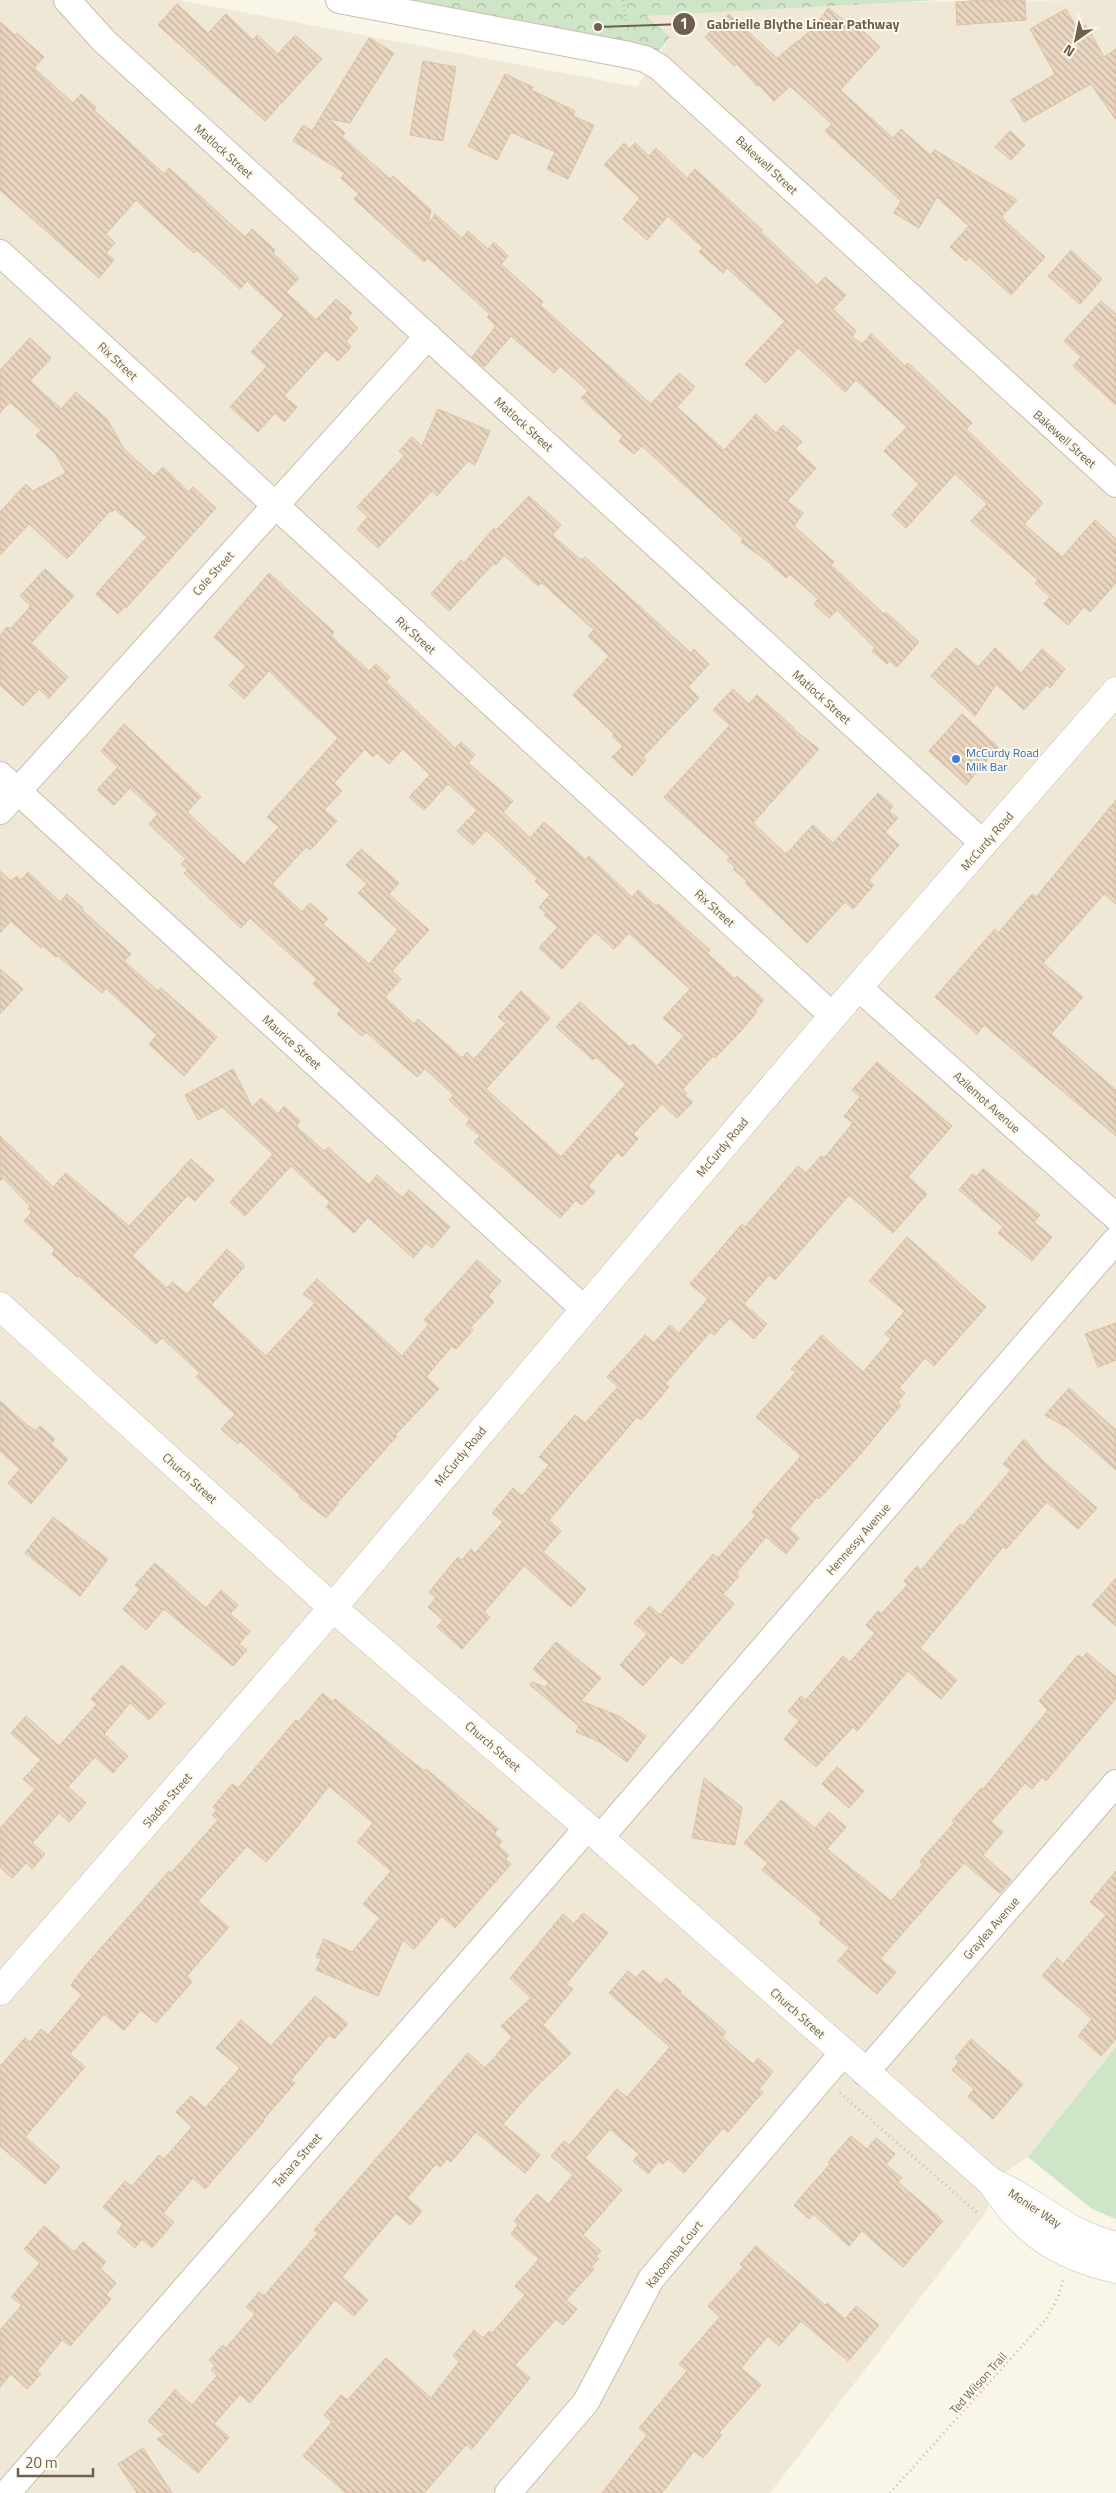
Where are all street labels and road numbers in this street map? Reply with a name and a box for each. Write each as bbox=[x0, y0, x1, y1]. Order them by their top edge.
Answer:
street label: Matlock Street bbox=[190, 119, 258, 183]
street label: Bakewell Street bbox=[732, 131, 803, 200]
street label: Rix Street bbox=[94, 337, 143, 385]
street label: Matlock Street bbox=[490, 392, 558, 456]
street label: Bakewell Street bbox=[1029, 405, 1101, 473]
street label: Cole Street bbox=[187, 546, 239, 600]
street label: Rix Street bbox=[391, 612, 441, 659]
street label: Matlock Street bbox=[788, 665, 856, 729]
street label: McCurdy Road bbox=[956, 807, 1018, 875]
street label: Rix Street bbox=[690, 885, 740, 932]
street label: Maurice Street bbox=[258, 1010, 326, 1074]
street label: Azilemot Avenue bbox=[949, 1067, 1025, 1137]
street label: McCurdy Road bbox=[691, 1113, 753, 1181]
street label: McCurdy Road bbox=[429, 1422, 491, 1490]
street label: Church Street bbox=[158, 1448, 222, 1509]
street label: Hennessy Avenue bbox=[821, 1499, 895, 1579]
street label: Church Street bbox=[461, 1716, 526, 1776]
street label: Sladen Street bbox=[138, 1768, 197, 1832]
street label: Graylea Avenue bbox=[958, 1892, 1024, 1964]
street label: Church Street bbox=[766, 1983, 830, 2044]
street label: Tahara Street bbox=[268, 2128, 327, 2192]
street label: Monier Way bbox=[1004, 2184, 1066, 2233]
street label: Katoomba Court bbox=[641, 2215, 708, 2292]
street label: Ted Wilson Trail bbox=[945, 2348, 1011, 2418]

